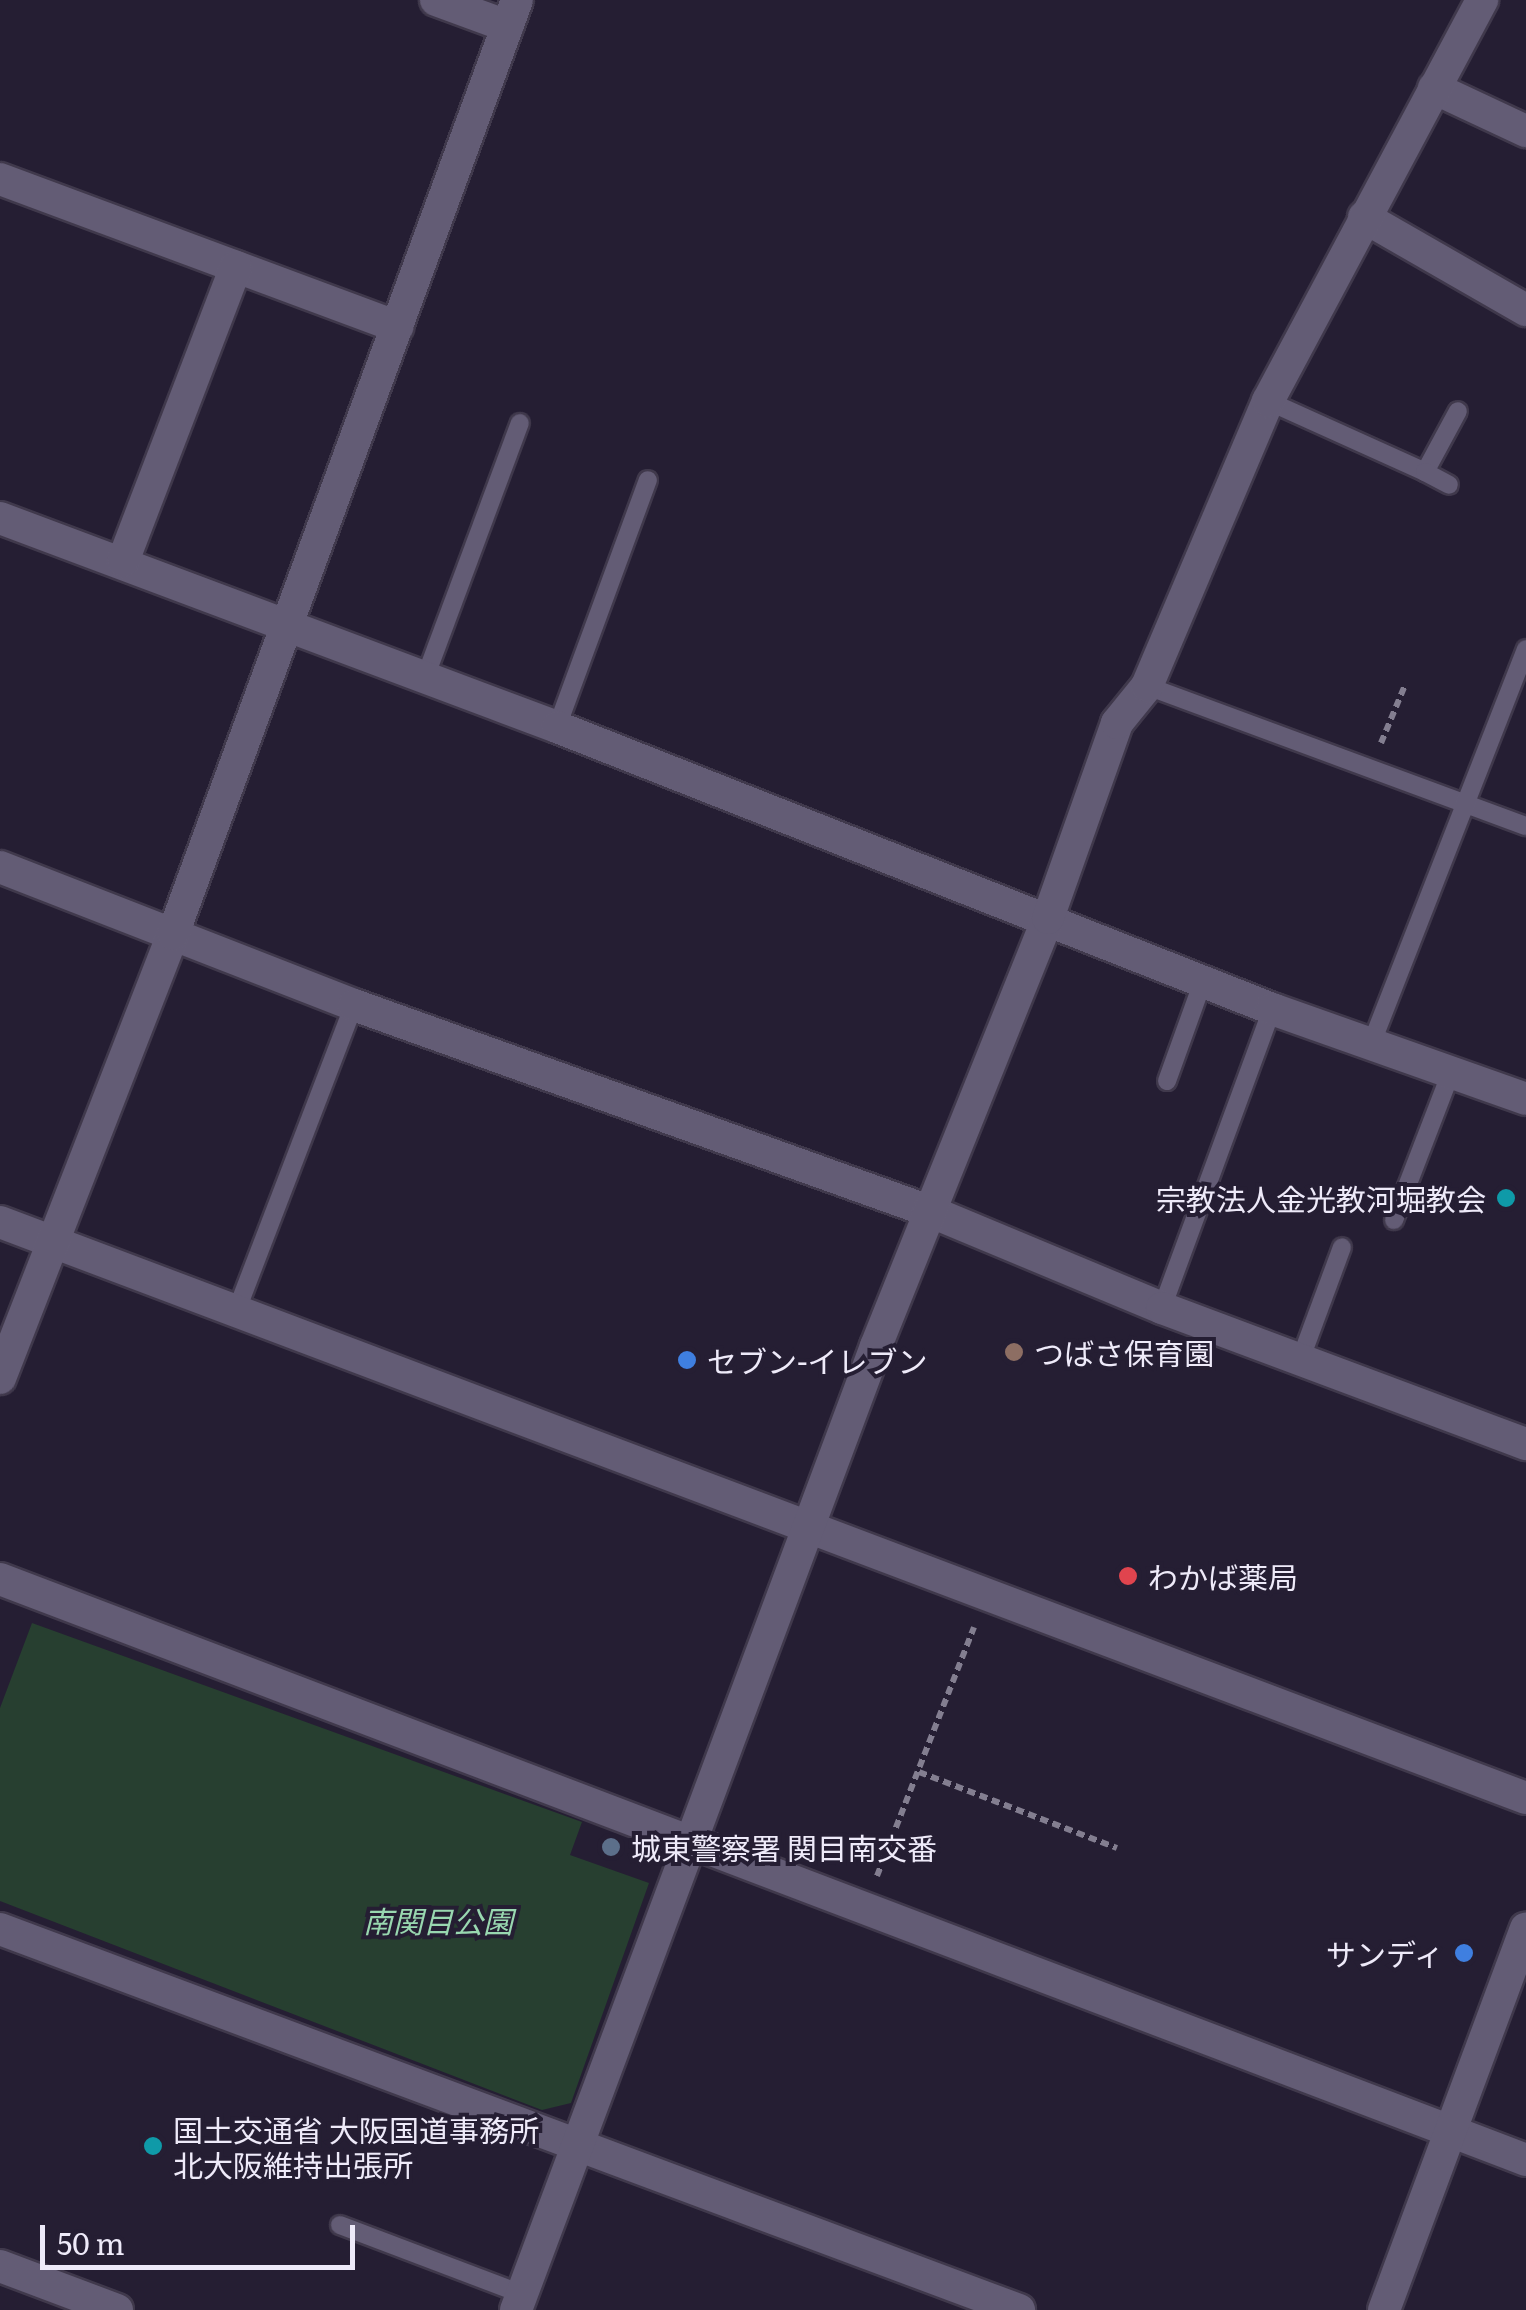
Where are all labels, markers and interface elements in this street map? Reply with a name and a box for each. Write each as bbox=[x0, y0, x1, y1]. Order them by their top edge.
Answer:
place label: 宗教法人金光教河堀教会 bbox=[1156, 1180, 1486, 1216]
marker: 宗教法人金光教河堀教会 bbox=[1495, 1187, 1517, 1209]
place label: つばさ保育園 bbox=[1034, 1334, 1214, 1370]
marker: つばさ保育園 bbox=[1003, 1341, 1025, 1363]
place label: セブン-イレブン bbox=[707, 1342, 928, 1378]
marker: セブン-イレブン bbox=[676, 1349, 698, 1371]
place label: わかば薬局 bbox=[1148, 1558, 1298, 1594]
marker: わかば薬局 bbox=[1117, 1565, 1139, 1587]
place label: 城東警察署 関目南交番 bbox=[631, 1829, 937, 1865]
marker: 城東警察署 関目南交番 bbox=[600, 1836, 622, 1858]
park label: 南関目公園 bbox=[363, 1902, 513, 1938]
place label: サンディ bbox=[1324, 1935, 1444, 1971]
marker: サンディ bbox=[1453, 1942, 1475, 1964]
place label: 国土交通省 大阪国道事務所 北大阪維持出張所 bbox=[173, 2111, 539, 2182]
marker: 国土交通省 大阪国道事務所 北大阪維持出張所 bbox=[142, 2135, 164, 2157]
scale bar bbox=[45, 2205, 360, 2267]
text: 50 m bbox=[57, 2220, 125, 2264]

